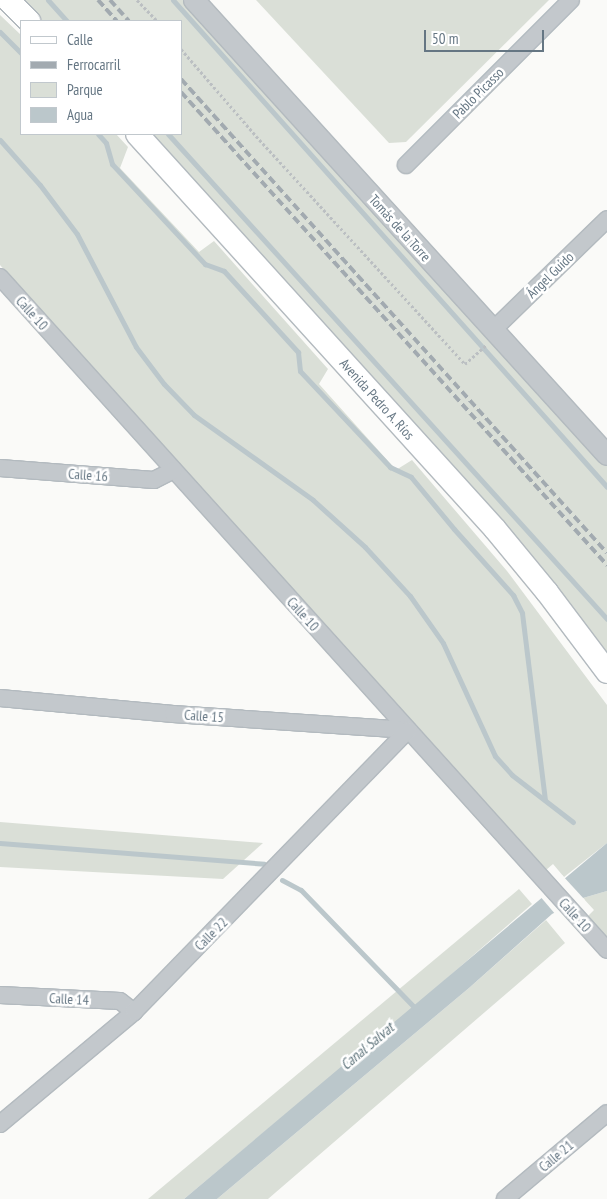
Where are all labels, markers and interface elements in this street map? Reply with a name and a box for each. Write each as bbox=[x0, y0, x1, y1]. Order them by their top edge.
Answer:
legend bbox=[20, 20, 182, 135]
scale bar bbox=[427, 20, 547, 52]
text: 50 m bbox=[432, 29, 458, 48]
text: Calle bbox=[67, 30, 93, 49]
text: Ferrocarril bbox=[67, 55, 120, 74]
street label: Pablo Picasso bbox=[449, 64, 507, 122]
text: Parque bbox=[67, 80, 103, 99]
text: Agua bbox=[67, 105, 93, 124]
street label: Tomás de la Torre bbox=[366, 191, 434, 265]
street label: Ángel Guido bbox=[523, 248, 577, 302]
street label: Calle 10 bbox=[12, 293, 52, 333]
street label: Avenida Pedro A. Ríos bbox=[336, 354, 418, 444]
street label: Calle 16 bbox=[68, 465, 108, 485]
street label: Calle 10 bbox=[283, 594, 323, 634]
street label: Calle 15 bbox=[184, 706, 224, 726]
street label: Calle 10 bbox=[555, 895, 595, 935]
street label: Calle 22 bbox=[191, 914, 231, 954]
street label: Calle 14 bbox=[49, 990, 89, 1008]
water label: Canal Salvat bbox=[337, 1019, 397, 1073]
street label: Calle 21 bbox=[535, 1137, 577, 1175]

